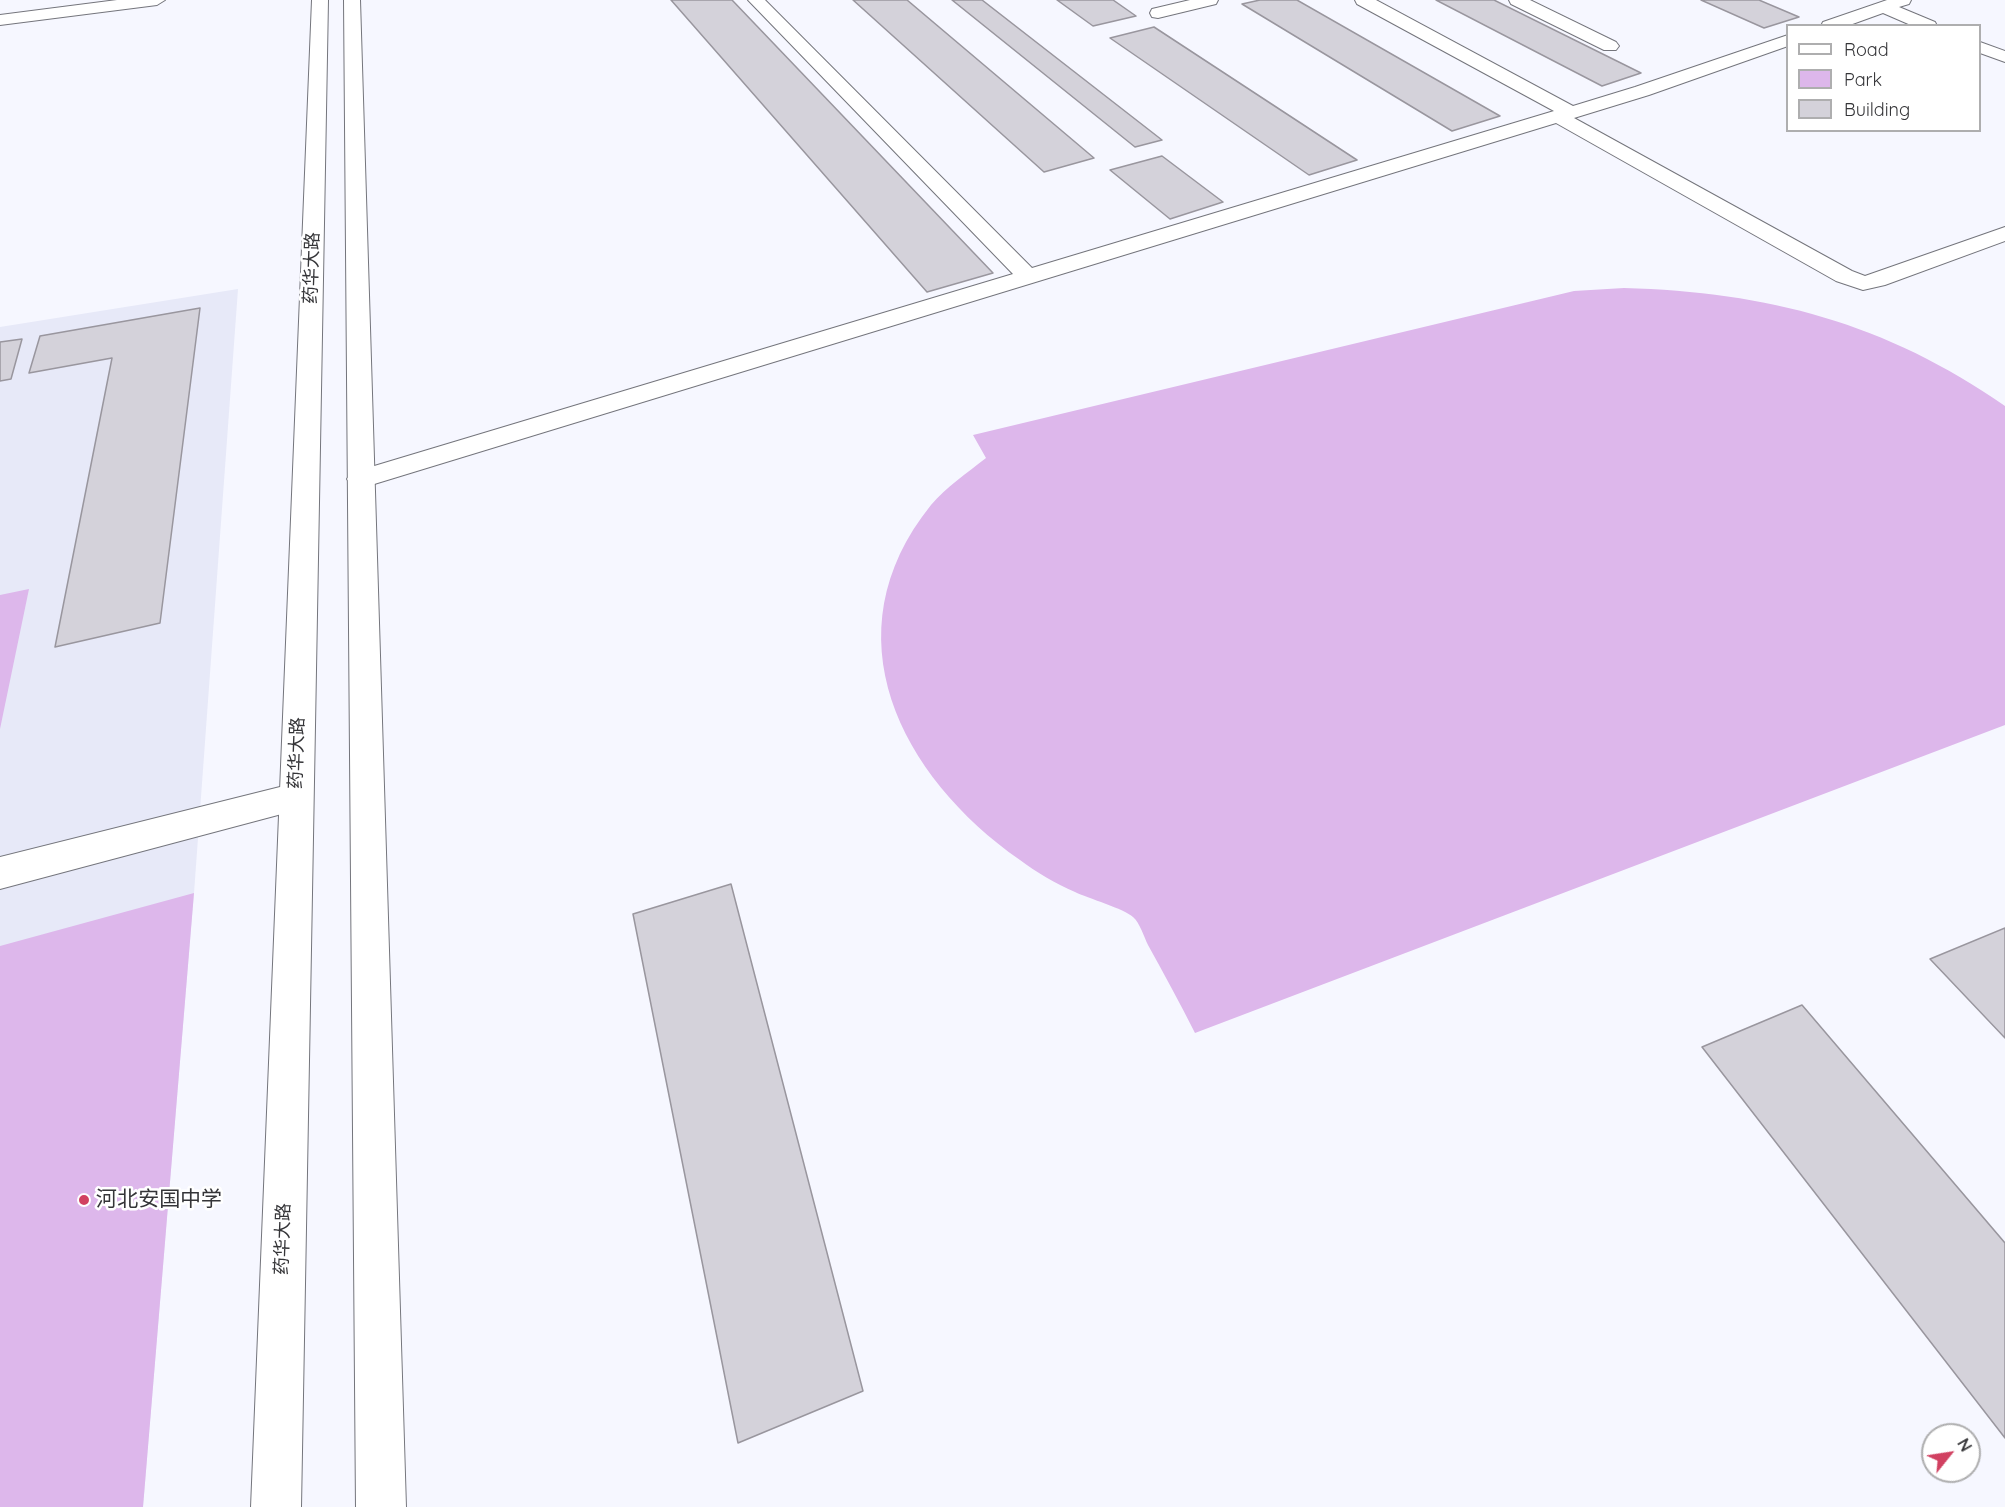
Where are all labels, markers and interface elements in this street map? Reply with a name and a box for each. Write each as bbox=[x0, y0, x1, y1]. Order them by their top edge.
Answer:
legend bbox=[1786, 24, 1981, 132]
text: Road bbox=[1844, 38, 1889, 61]
text: Park bbox=[1844, 68, 1882, 91]
text: Building bbox=[1844, 98, 1910, 121]
street label: 药华大路 bbox=[300, 232, 324, 304]
street label: 药华大路 bbox=[285, 717, 309, 789]
place label: 河北安国中学 bbox=[96, 1187, 222, 1213]
marker: 河北安国中学 bbox=[77, 1193, 91, 1207]
street label: 药华大路 bbox=[271, 1203, 295, 1275]
north arrow bbox=[1921, 1423, 1981, 1483]
text: N bbox=[1953, 1435, 1976, 1455]

